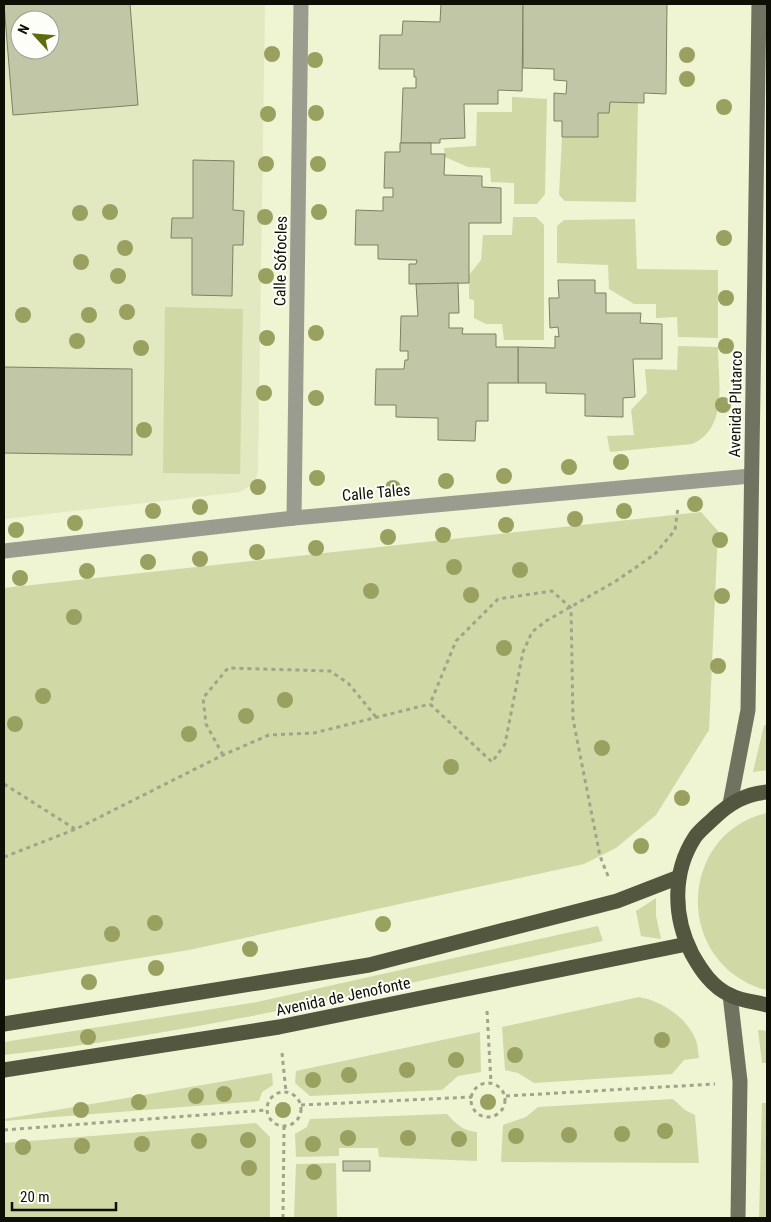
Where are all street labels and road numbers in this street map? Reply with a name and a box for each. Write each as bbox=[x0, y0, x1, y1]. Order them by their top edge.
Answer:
street label: Calle Sófocles bbox=[270, 216, 291, 306]
street label: Avenida Plutarco bbox=[725, 351, 746, 457]
street label: Calle Tales bbox=[341, 480, 411, 505]
street label: Avenida de Jenofonte bbox=[274, 973, 412, 1020]

